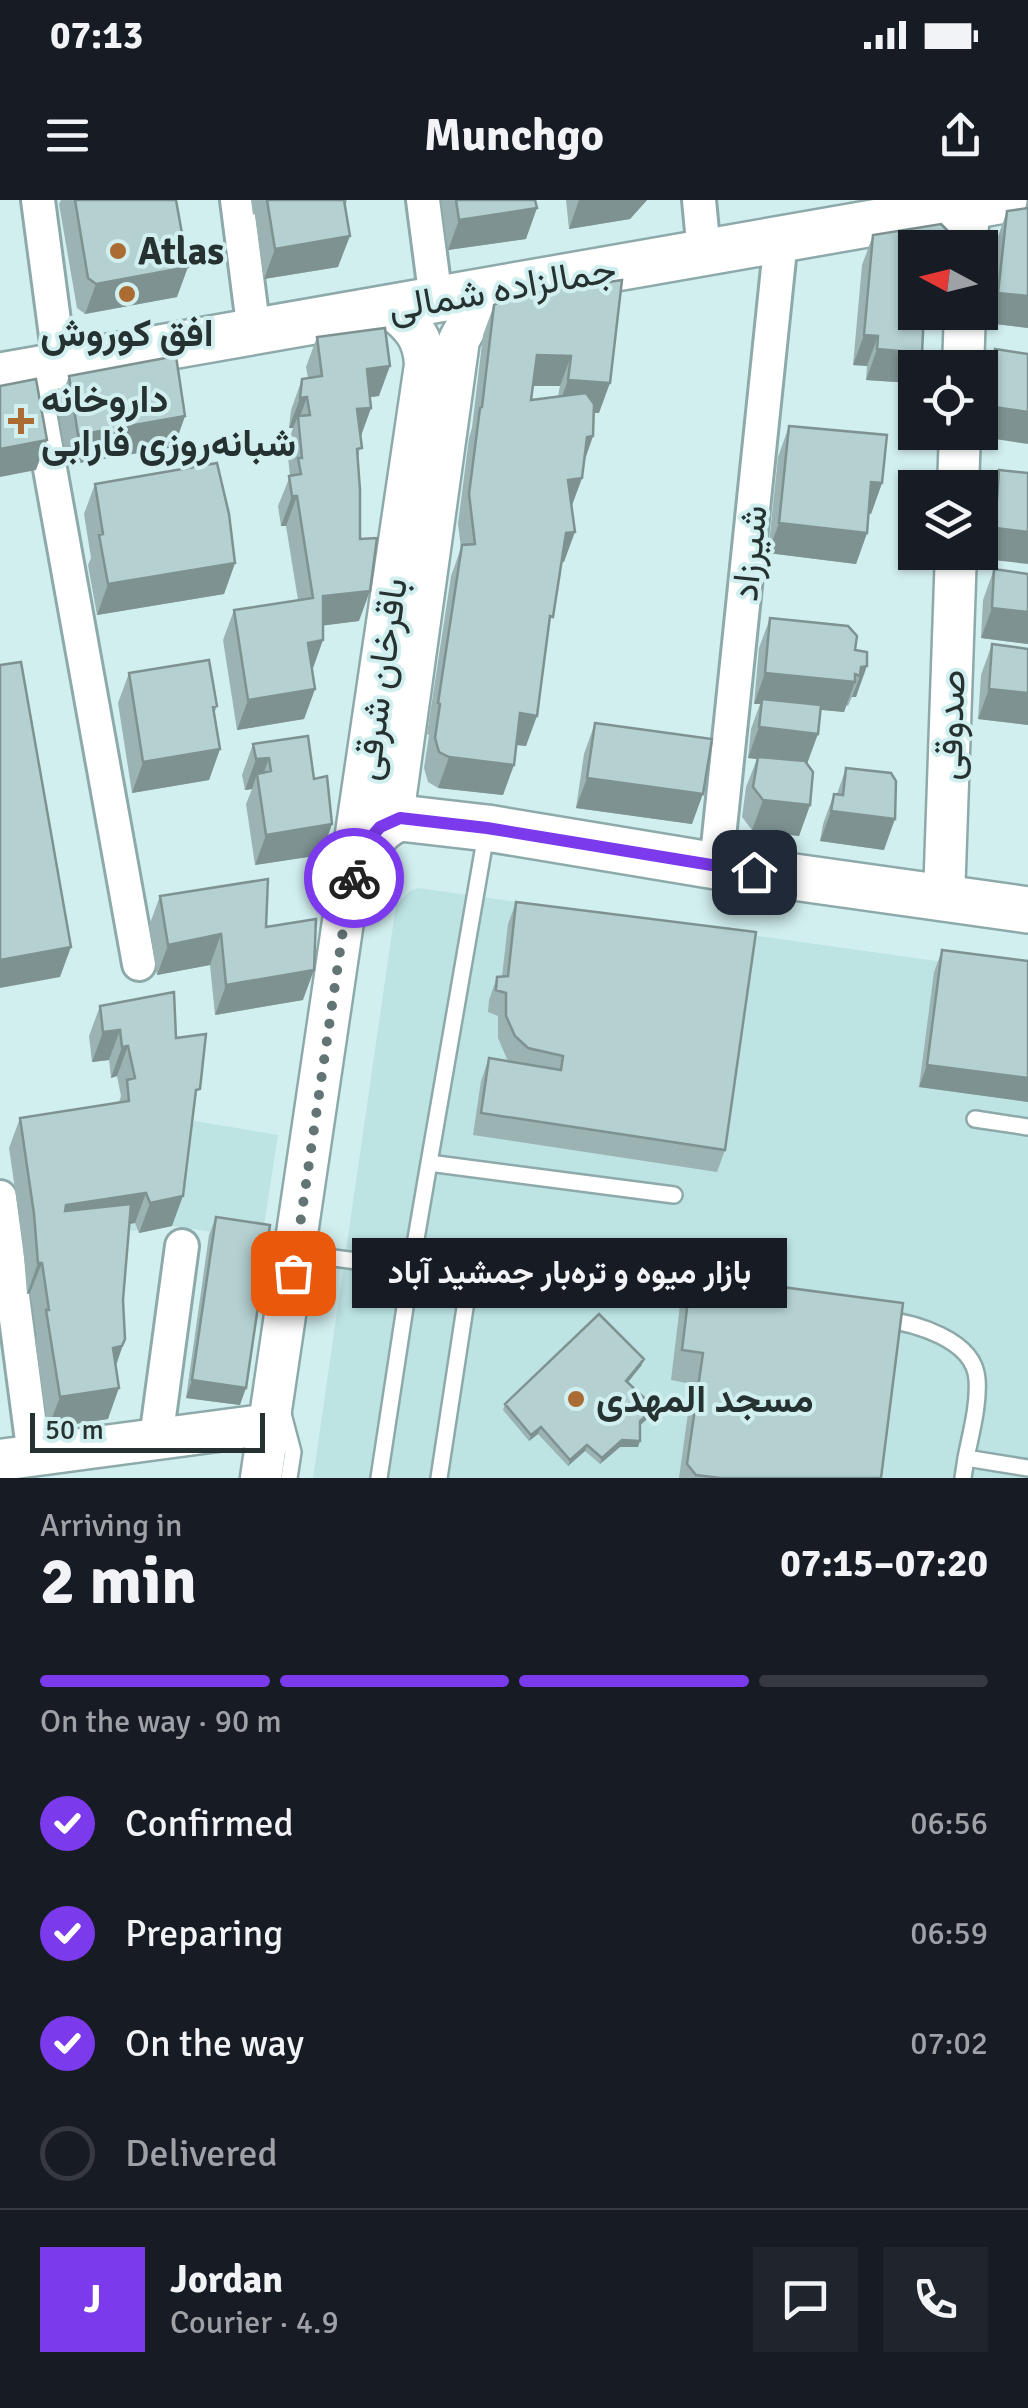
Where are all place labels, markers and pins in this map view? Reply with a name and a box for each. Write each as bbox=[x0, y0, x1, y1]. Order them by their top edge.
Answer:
place label: Atlas bbox=[138, 228, 224, 275]
marker: Atlas bbox=[107, 240, 129, 262]
marker: افق کوروش bbox=[116, 283, 138, 305]
place label: افق کوروش bbox=[40, 310, 214, 357]
place label: داروخانه شبانه‌روزی فارابی bbox=[41, 376, 296, 467]
marker: داروخانه شبانه‌روزی فارابی bbox=[10, 410, 32, 432]
pin bbox=[712, 830, 797, 915]
pin bbox=[251, 1231, 336, 1316]
callout: بازار میوه و تره‌بار جمشید آباد bbox=[353, 1238, 788, 1308]
place label: مسجد المهدی bbox=[596, 1376, 814, 1423]
marker: مسجد المهدی bbox=[565, 1388, 587, 1410]

